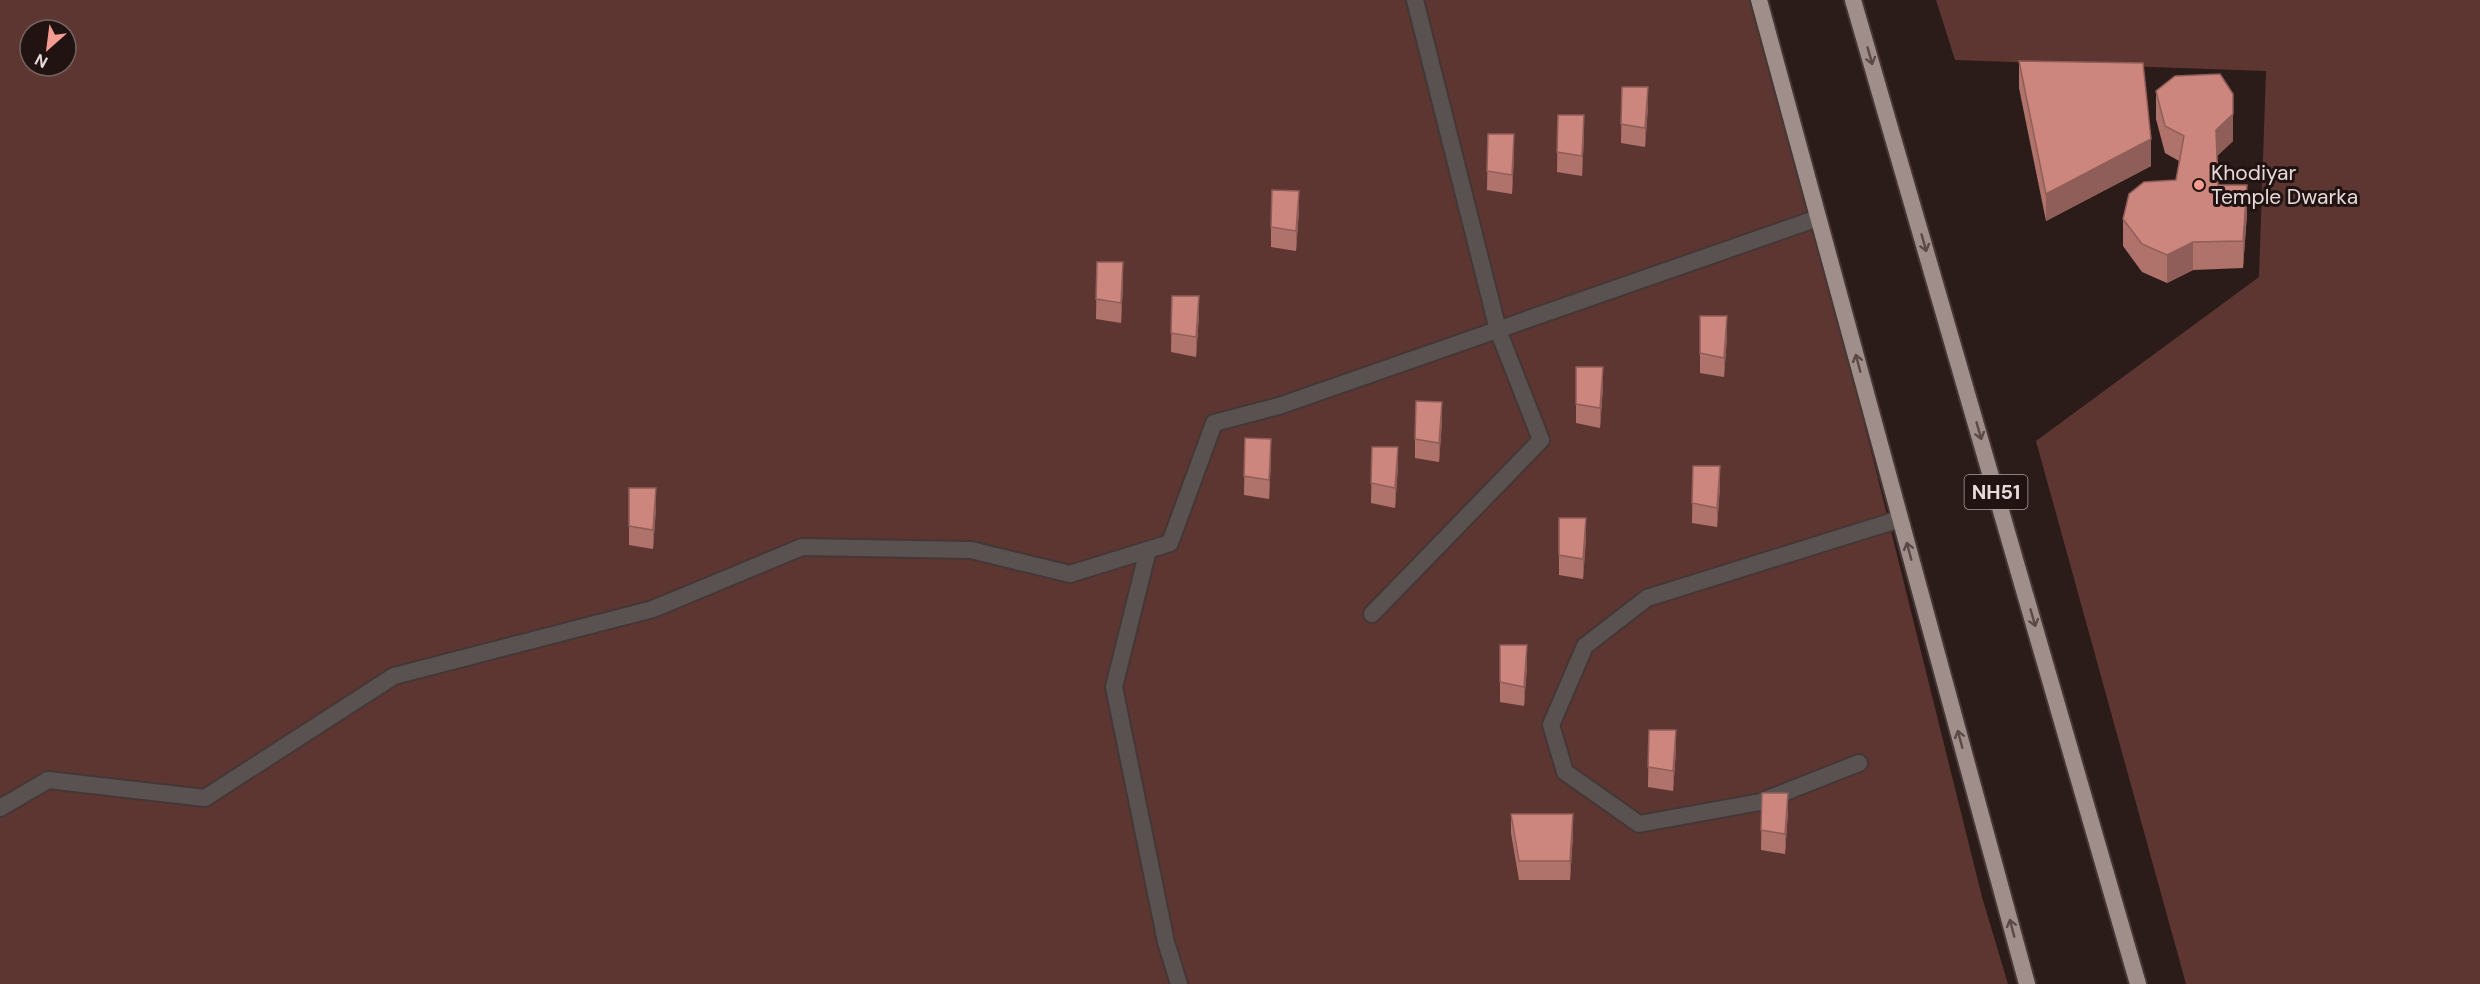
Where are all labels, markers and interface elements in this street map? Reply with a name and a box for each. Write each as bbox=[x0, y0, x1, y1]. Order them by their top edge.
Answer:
north arrow bbox=[18, 18, 78, 78]
one-way arrow bbox=[1865, 46, 1876, 65]
text: N bbox=[31, 49, 51, 73]
place label: Khodiyar Temple Dwarka bbox=[2211, 159, 2358, 211]
marker: Khodiyar Temple Dwarka bbox=[2192, 178, 2206, 192]
one-way arrow bbox=[1919, 233, 1930, 252]
one-way arrow bbox=[1851, 354, 1863, 373]
one-way arrow bbox=[1974, 421, 1985, 440]
road number: NH51 bbox=[1964, 475, 2028, 509]
one-way arrow bbox=[1903, 542, 1914, 561]
one-way arrow bbox=[2028, 608, 2039, 627]
one-way arrow bbox=[1954, 730, 1966, 749]
one-way arrow bbox=[2006, 918, 2017, 937]

